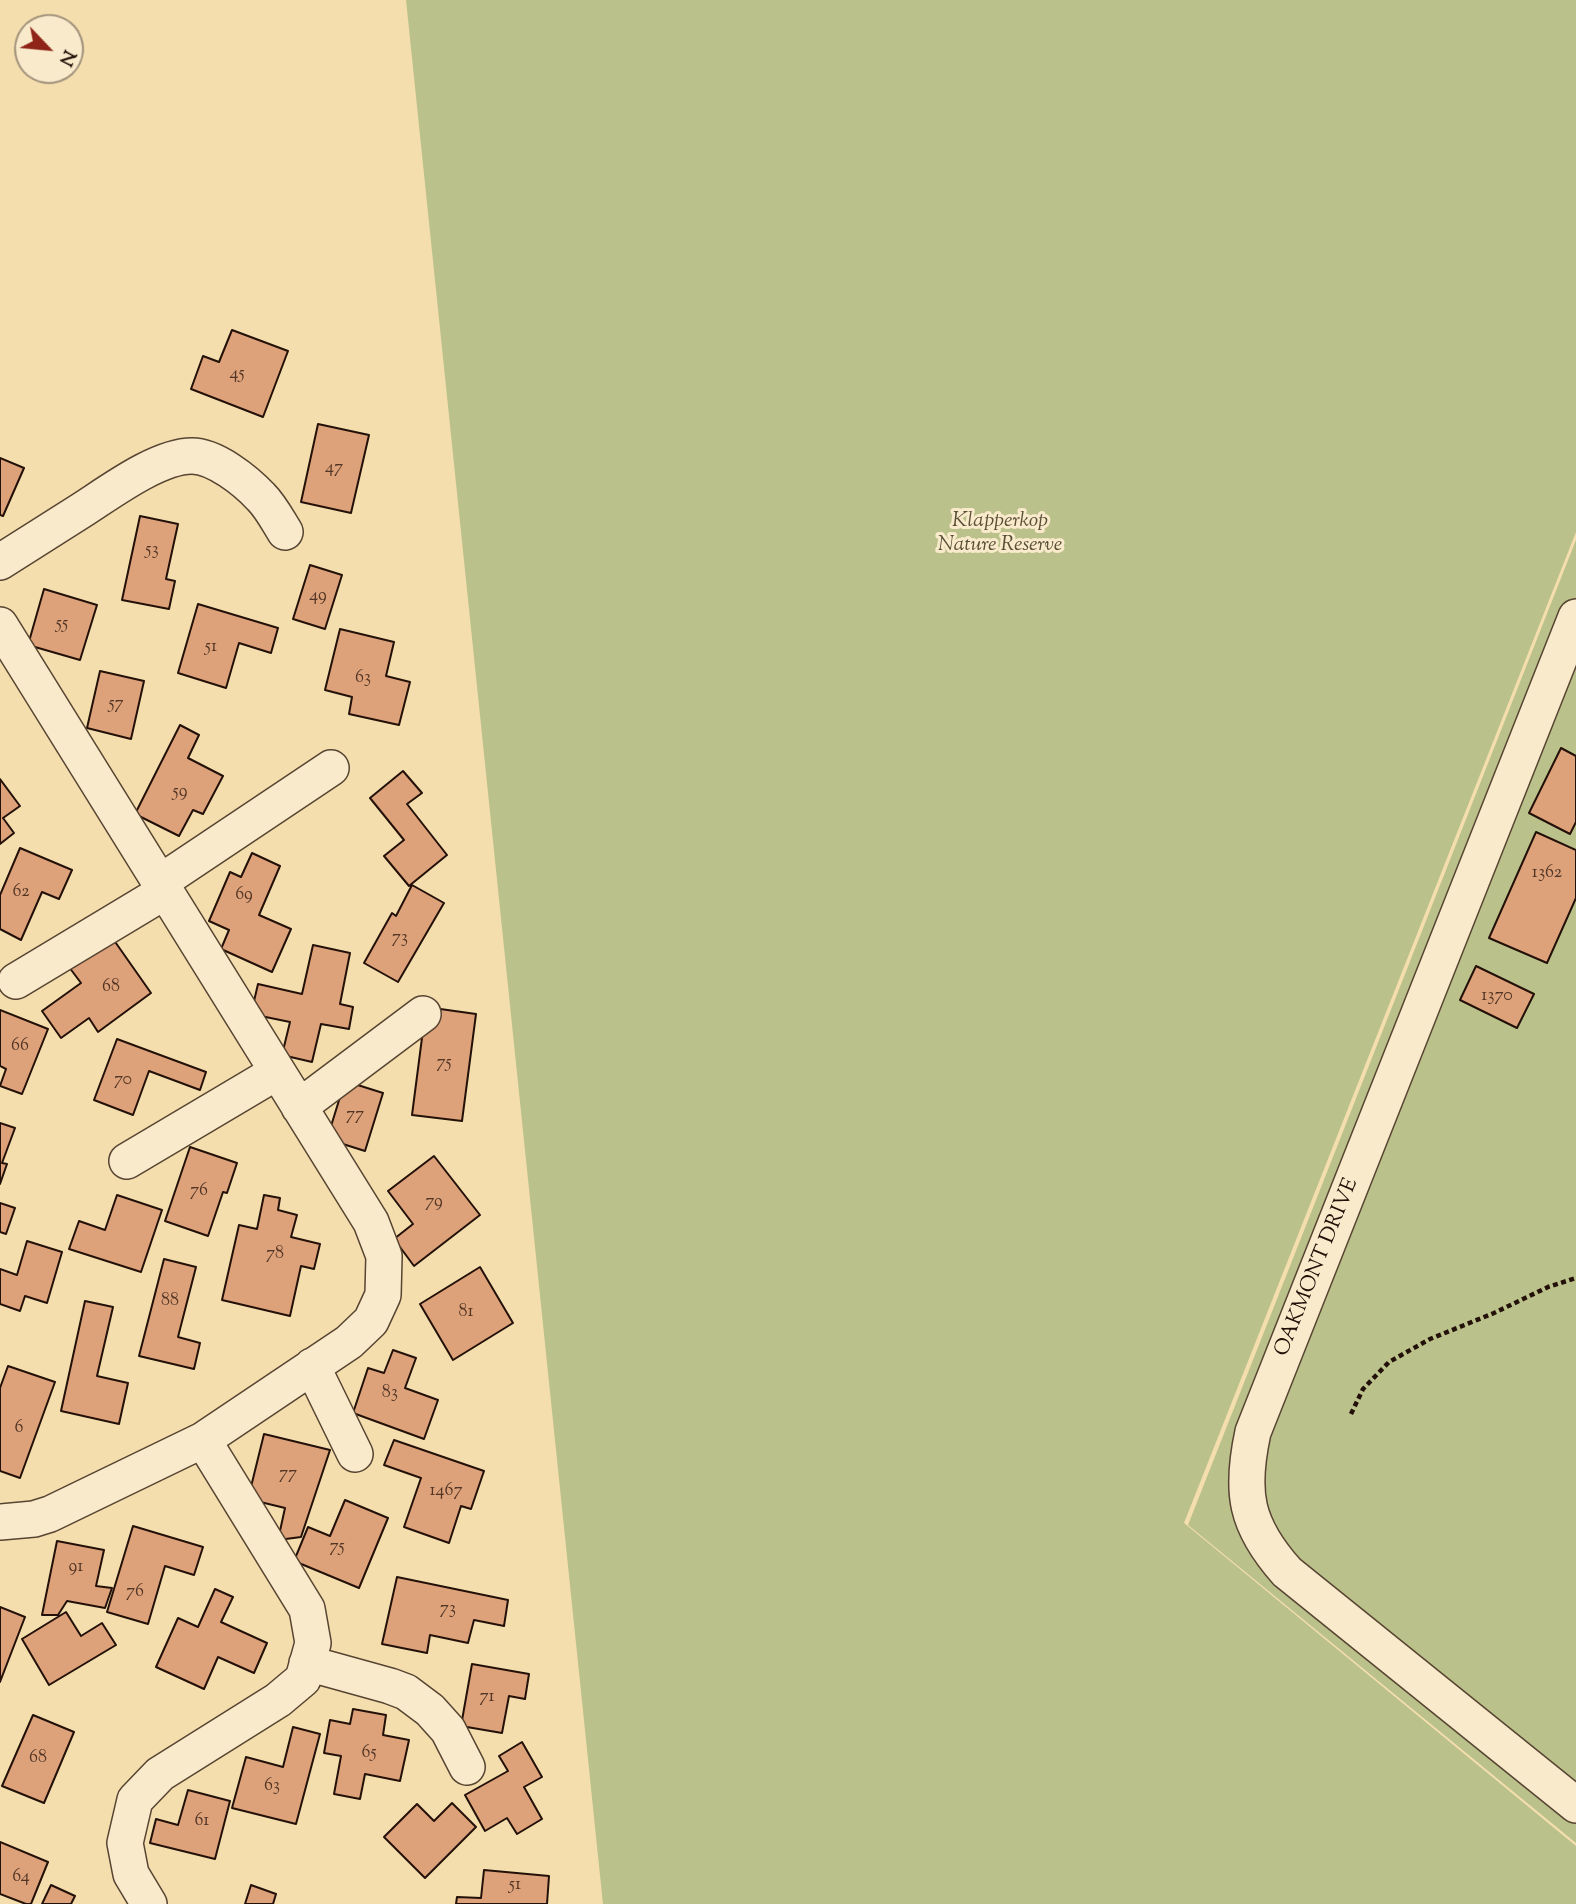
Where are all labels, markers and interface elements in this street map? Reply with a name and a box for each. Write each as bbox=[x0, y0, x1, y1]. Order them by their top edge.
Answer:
north arrow bbox=[14, 14, 84, 84]
text: N bbox=[51, 45, 82, 70]
house number: 45 bbox=[229, 364, 245, 386]
house number: 47 bbox=[325, 458, 343, 480]
park label: Klapperkop Nature Reserve bbox=[938, 509, 1062, 559]
house number: 53 bbox=[145, 540, 159, 562]
house number: 49 bbox=[309, 586, 327, 608]
house number: 55 bbox=[56, 614, 68, 636]
house number: 51 bbox=[205, 637, 217, 659]
house number: 63 bbox=[355, 668, 371, 690]
house number: 57 bbox=[108, 694, 124, 716]
house number: 59 bbox=[173, 782, 187, 804]
house number: 1362 bbox=[1532, 863, 1562, 885]
house number: 62 bbox=[12, 882, 30, 904]
house number: 69 bbox=[235, 885, 253, 907]
house number: 73 bbox=[392, 928, 408, 950]
house number: 68 bbox=[102, 977, 120, 999]
house number: 1370 bbox=[1481, 986, 1513, 1008]
house number: 66 bbox=[11, 1036, 29, 1058]
house number: 75 bbox=[436, 1053, 452, 1075]
house number: 70 bbox=[114, 1070, 132, 1092]
house number: 77 bbox=[346, 1105, 364, 1127]
street label: OAKMONT DRIVE bbox=[1271, 1175, 1365, 1361]
house number: 76 bbox=[190, 1181, 208, 1203]
house number: 79 bbox=[425, 1192, 443, 1214]
house number: 78 bbox=[266, 1244, 284, 1266]
house number: 88 bbox=[161, 1291, 179, 1313]
house number: 81 bbox=[458, 1302, 474, 1324]
house number: 83 bbox=[382, 1383, 398, 1405]
house number: 6 bbox=[15, 1418, 23, 1440]
house number: 77 bbox=[279, 1464, 297, 1486]
house number: 1467 bbox=[430, 1481, 462, 1503]
house number: 75 bbox=[329, 1537, 345, 1559]
house number: 91 bbox=[69, 1557, 83, 1579]
house number: 76 bbox=[126, 1582, 144, 1604]
house number: 73 bbox=[440, 1599, 456, 1621]
house number: 71 bbox=[479, 1687, 495, 1709]
house number: 65 bbox=[361, 1743, 377, 1765]
house number: 68 bbox=[29, 1748, 47, 1770]
house number: 63 bbox=[264, 1776, 280, 1798]
house number: 61 bbox=[195, 1811, 209, 1833]
house number: 64 bbox=[12, 1867, 30, 1889]
house number: 51 bbox=[509, 1875, 521, 1897]

